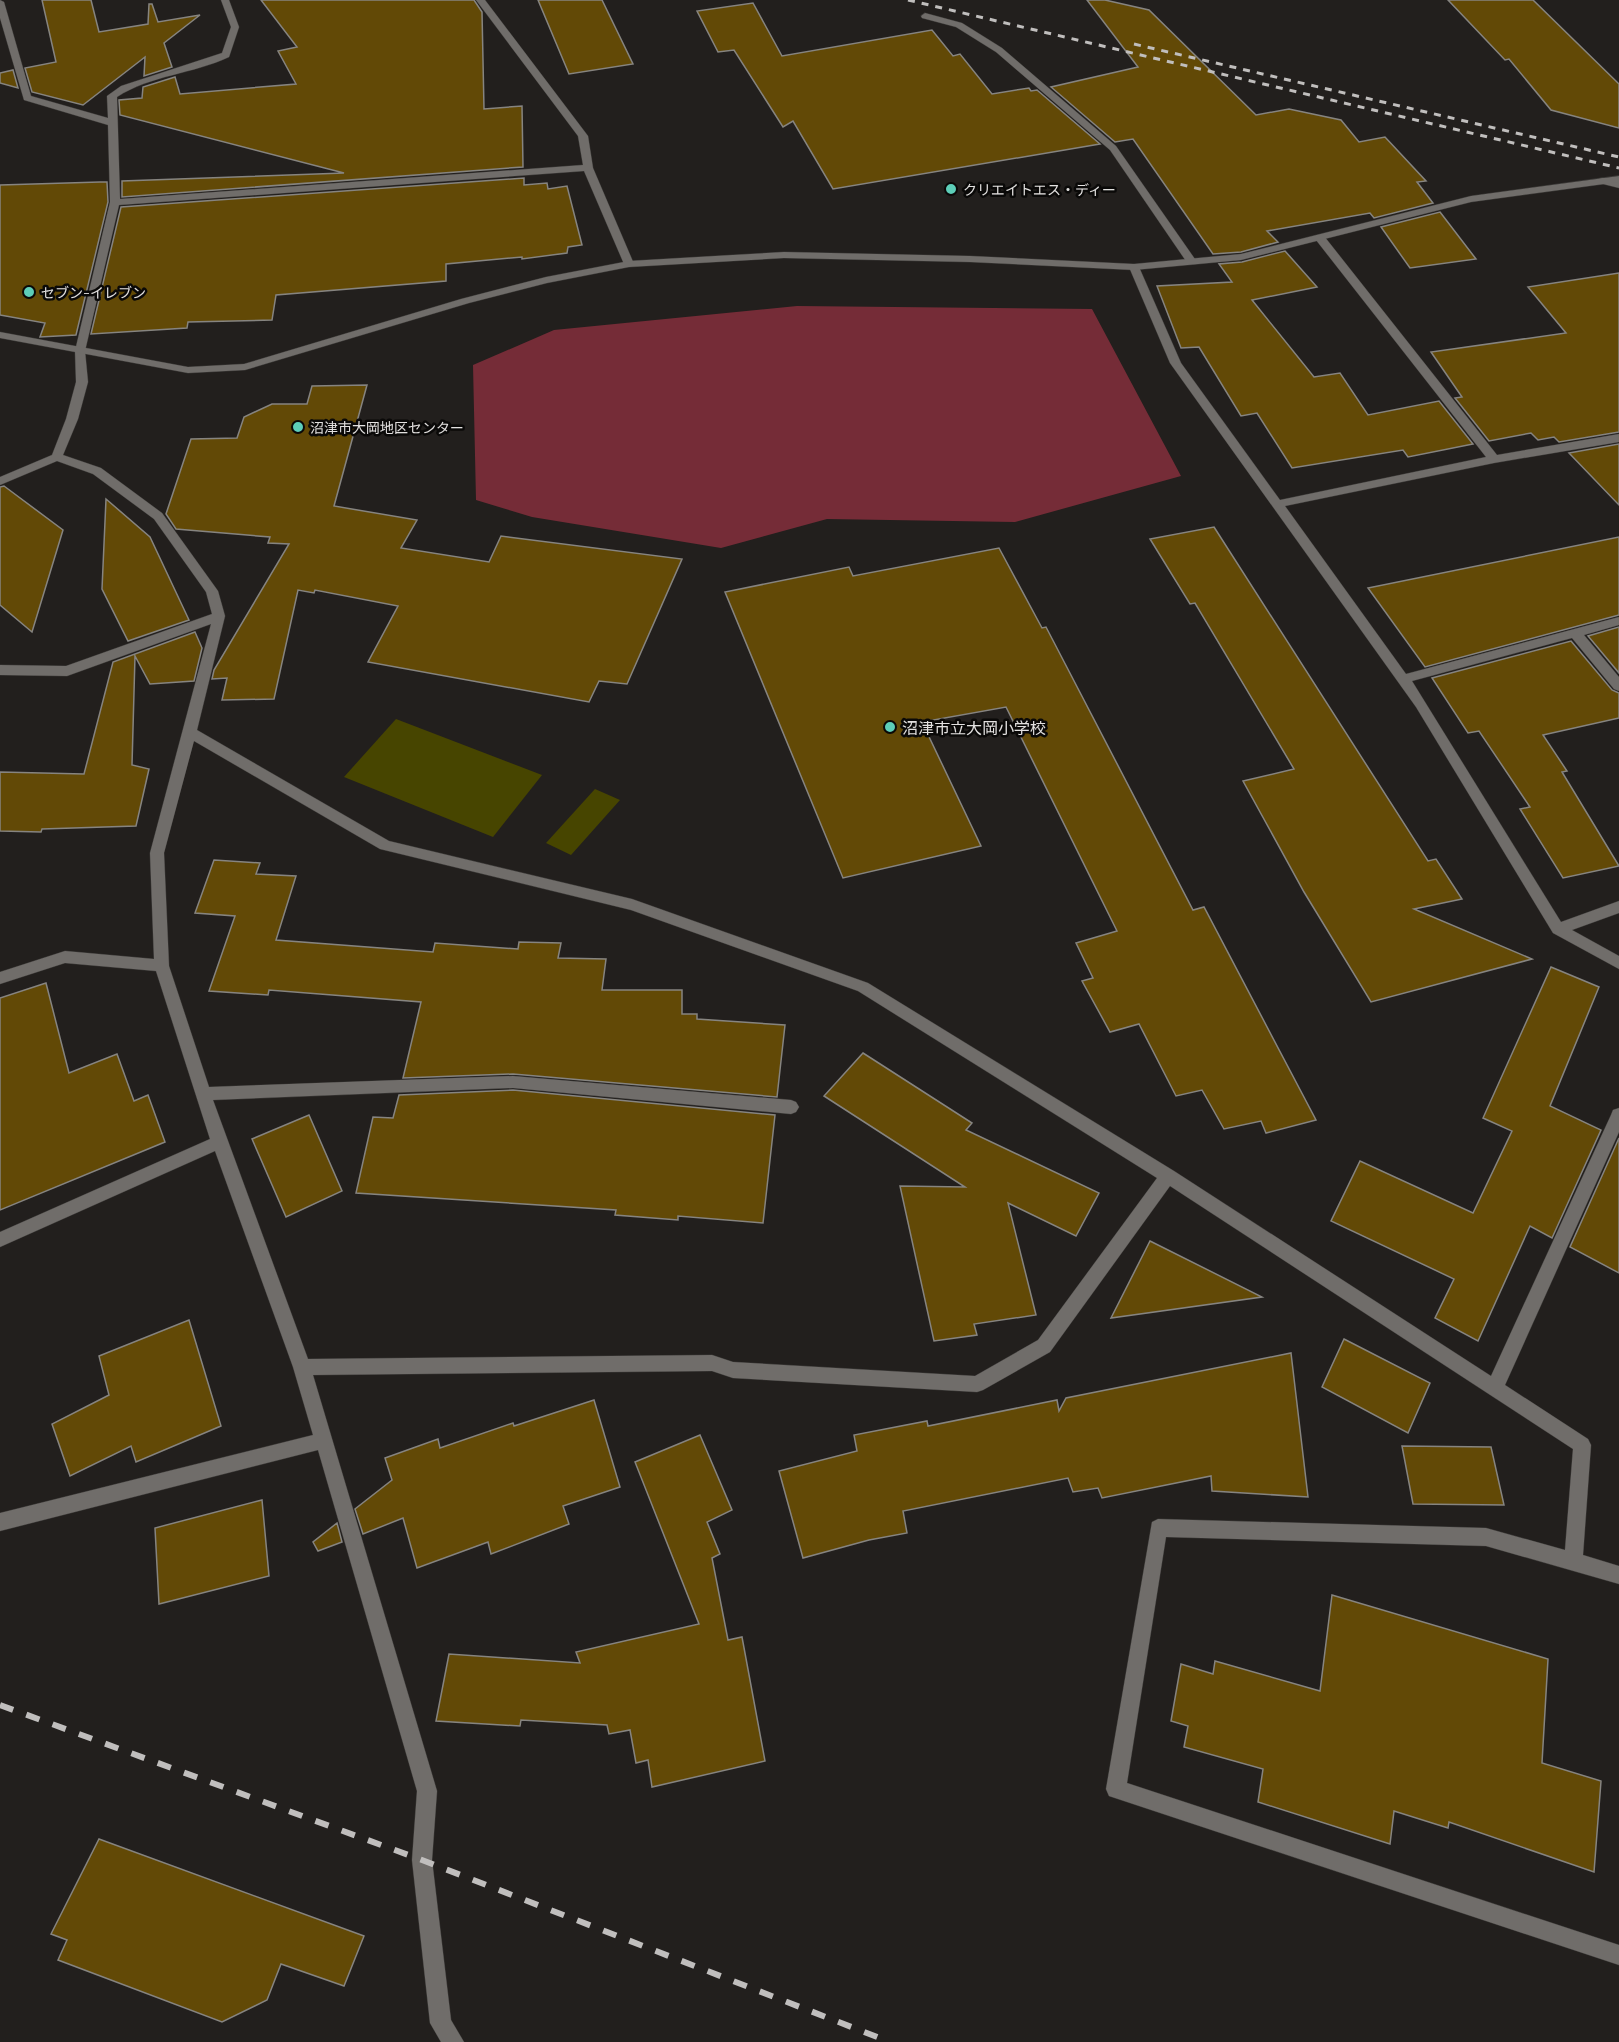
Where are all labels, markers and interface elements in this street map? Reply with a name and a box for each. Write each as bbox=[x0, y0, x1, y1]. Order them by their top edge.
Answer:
place label: クリエイトエス・ディー bbox=[963, 180, 1116, 199]
marker: クリエイトエス・ディー bbox=[944, 182, 958, 196]
place label: セブン-イレブン bbox=[41, 283, 146, 302]
marker: セブン-イレブン bbox=[22, 285, 36, 299]
place label: 沼津市大岡地区センター bbox=[310, 418, 464, 437]
marker: 沼津市大岡地区センター bbox=[291, 420, 305, 434]
place label: 沼津市立大岡小学校 bbox=[902, 717, 1046, 738]
marker: 沼津市立大岡小学校 bbox=[883, 720, 897, 734]

